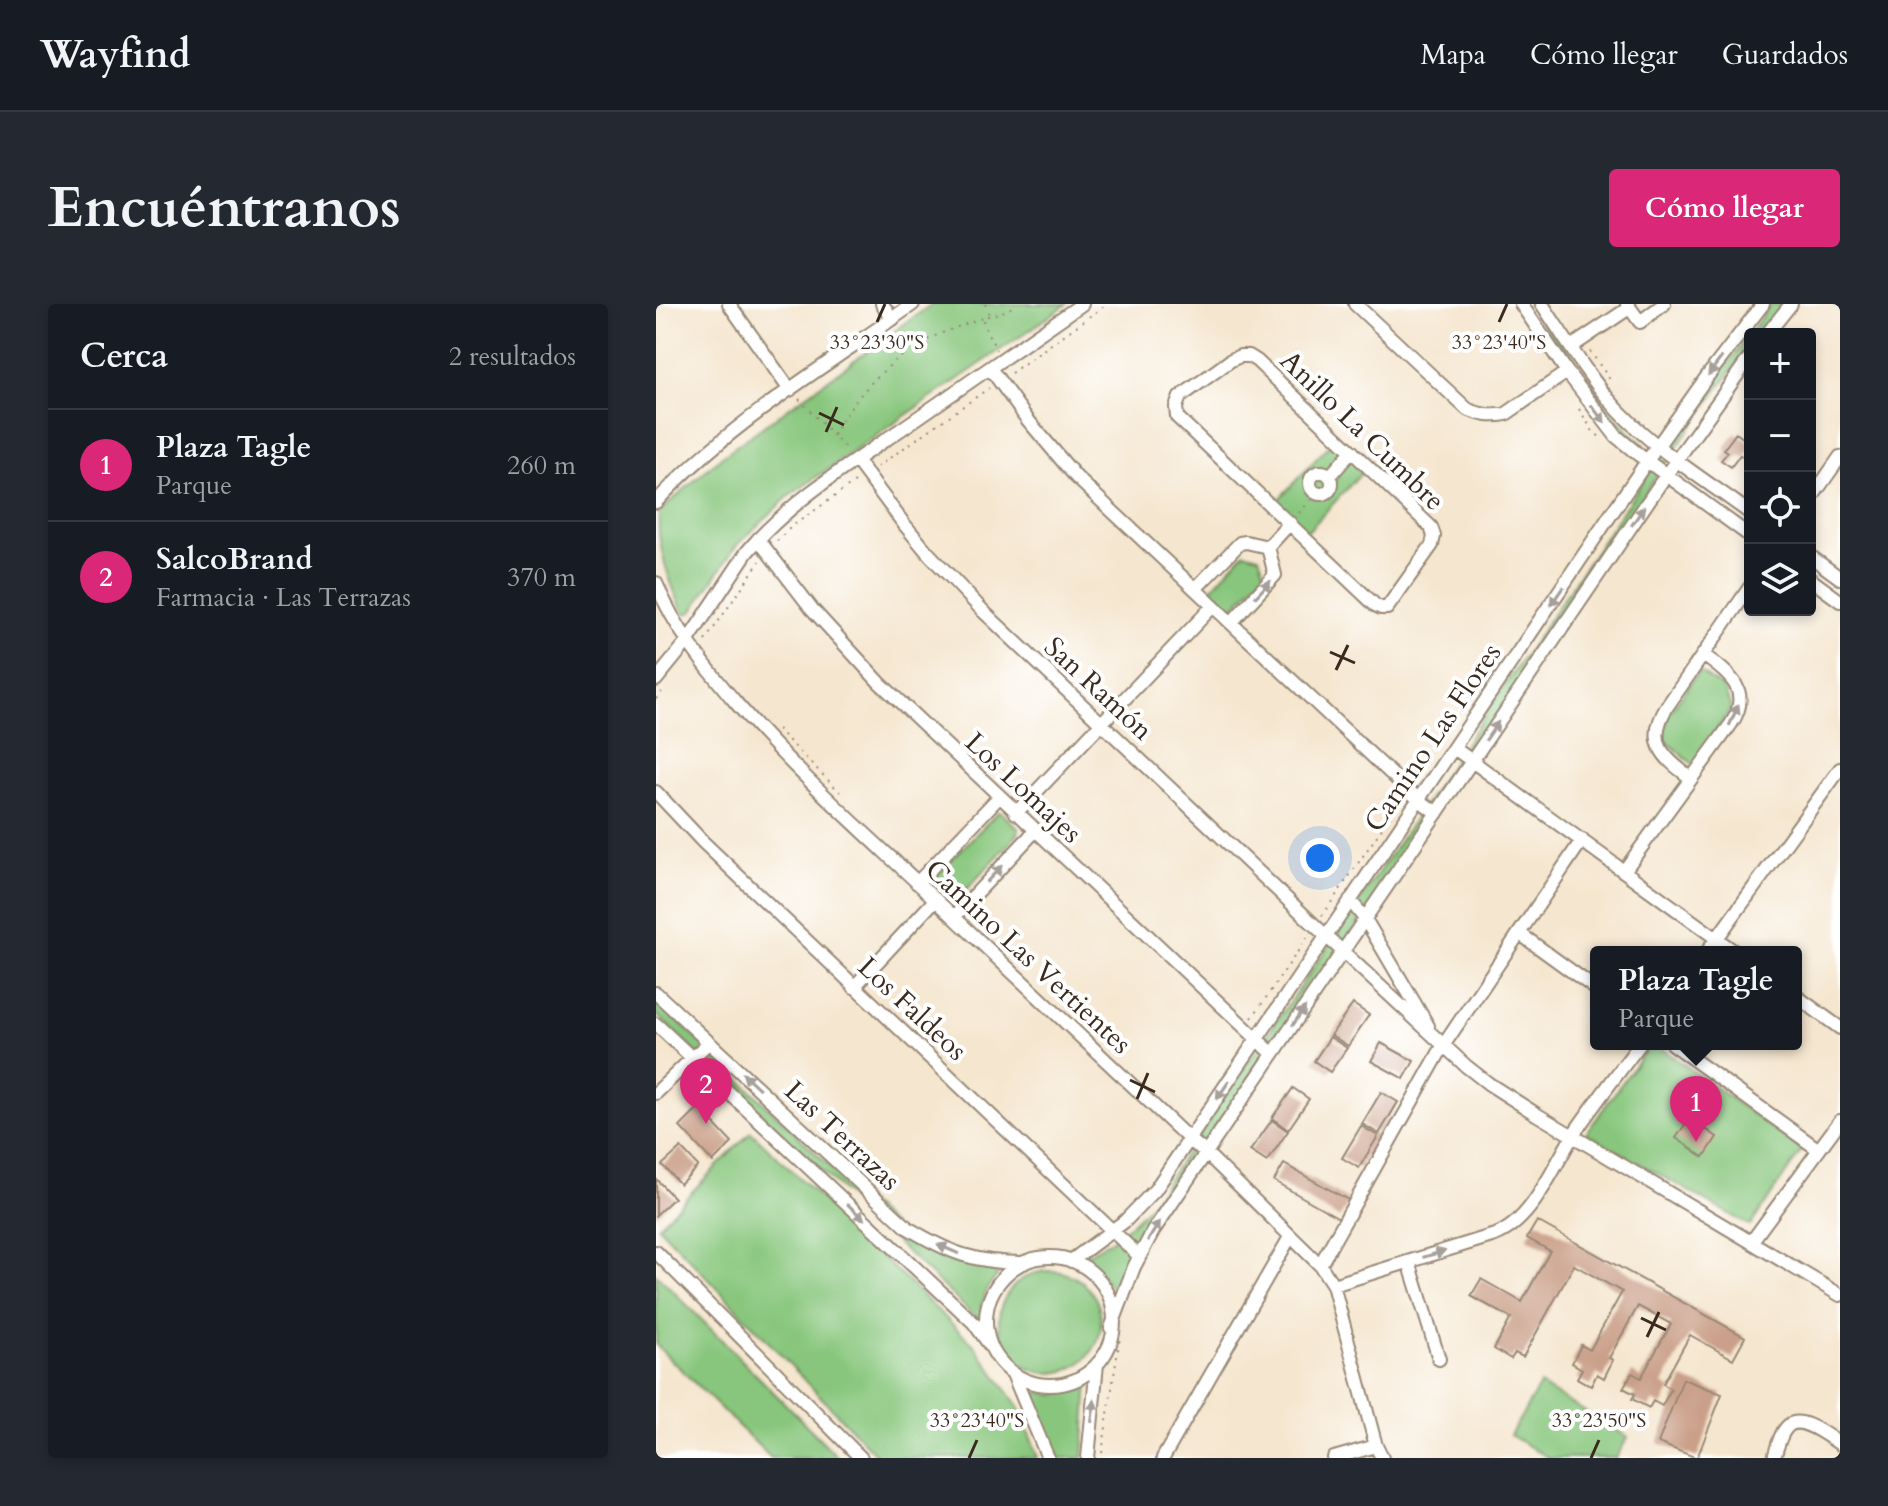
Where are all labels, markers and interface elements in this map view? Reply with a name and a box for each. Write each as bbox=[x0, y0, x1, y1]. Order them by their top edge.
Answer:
text: Wayfind bbox=[40, 29, 190, 81]
text: Mapa bbox=[1420, 36, 1486, 74]
text: Cómo llegar bbox=[1530, 36, 1678, 74]
text: Guardados bbox=[1722, 36, 1848, 74]
button: Cómo llegar bbox=[1609, 169, 1840, 247]
text: Encuéntranos bbox=[48, 171, 401, 246]
map controls bbox=[1744, 328, 1816, 616]
button: + bbox=[1744, 328, 1816, 400]
text: 33°23'30"S bbox=[830, 329, 924, 356]
text: 33°23'40"S bbox=[1452, 329, 1546, 356]
text: Cerca bbox=[80, 333, 168, 379]
text: 2 resultados bbox=[449, 339, 576, 374]
street label: Anillo La Cumbre bbox=[1272, 342, 1453, 519]
one-way arrow bbox=[1708, 356, 1724, 376]
button: − bbox=[1744, 400, 1816, 472]
one-way arrow bbox=[1589, 404, 1605, 424]
text: Plaza Tagle bbox=[156, 427, 311, 468]
text: 1 bbox=[99, 448, 113, 483]
text: 260 m bbox=[507, 448, 576, 483]
text: Parque bbox=[156, 468, 232, 503]
button: locate bbox=[1744, 472, 1816, 544]
one-way arrow bbox=[1630, 505, 1645, 526]
text: SalcoBrand bbox=[156, 539, 313, 580]
button: layers bbox=[1744, 544, 1816, 616]
text: 2 bbox=[99, 560, 113, 595]
text: 370 m bbox=[507, 560, 576, 595]
text: Farmacia · Las Terrazas bbox=[156, 580, 411, 615]
one-way arrow bbox=[1254, 580, 1272, 599]
one-way arrow bbox=[1549, 585, 1564, 606]
street label: San Ramón bbox=[1036, 629, 1161, 749]
street label: Camino Las Flores bbox=[1356, 636, 1510, 839]
one-way arrow bbox=[1727, 704, 1740, 727]
one-way arrow bbox=[1484, 720, 1499, 742]
street label: Los Lomajes bbox=[957, 724, 1090, 852]
your location bbox=[1300, 838, 1340, 878]
street label: Camino Las Vertientes bbox=[917, 851, 1140, 1062]
one-way arrow bbox=[985, 865, 1003, 884]
popup bbox=[1590, 946, 1802, 1050]
street label: Los Faldeos bbox=[850, 948, 975, 1069]
text: Plaza Tagle bbox=[1618, 960, 1774, 1001]
text: Parque bbox=[1618, 1001, 1694, 1036]
one-way arrow bbox=[1291, 1005, 1306, 1026]
pin: 2 bbox=[680, 1058, 732, 1124]
street label: Las Terrazas bbox=[776, 1072, 909, 1199]
one-way arrow bbox=[742, 1073, 761, 1091]
pin: 1 bbox=[1670, 1076, 1722, 1142]
one-way arrow bbox=[1216, 1079, 1231, 1100]
one-way arrow bbox=[846, 1203, 865, 1221]
one-way arrow bbox=[1146, 1220, 1160, 1242]
one-way arrow bbox=[936, 1242, 960, 1256]
one-way arrow bbox=[1423, 1247, 1447, 1260]
one-way arrow bbox=[1086, 1398, 1099, 1423]
text: 33°23'40"S bbox=[930, 1407, 1024, 1434]
text: 33°23'50"S bbox=[1552, 1407, 1646, 1434]

